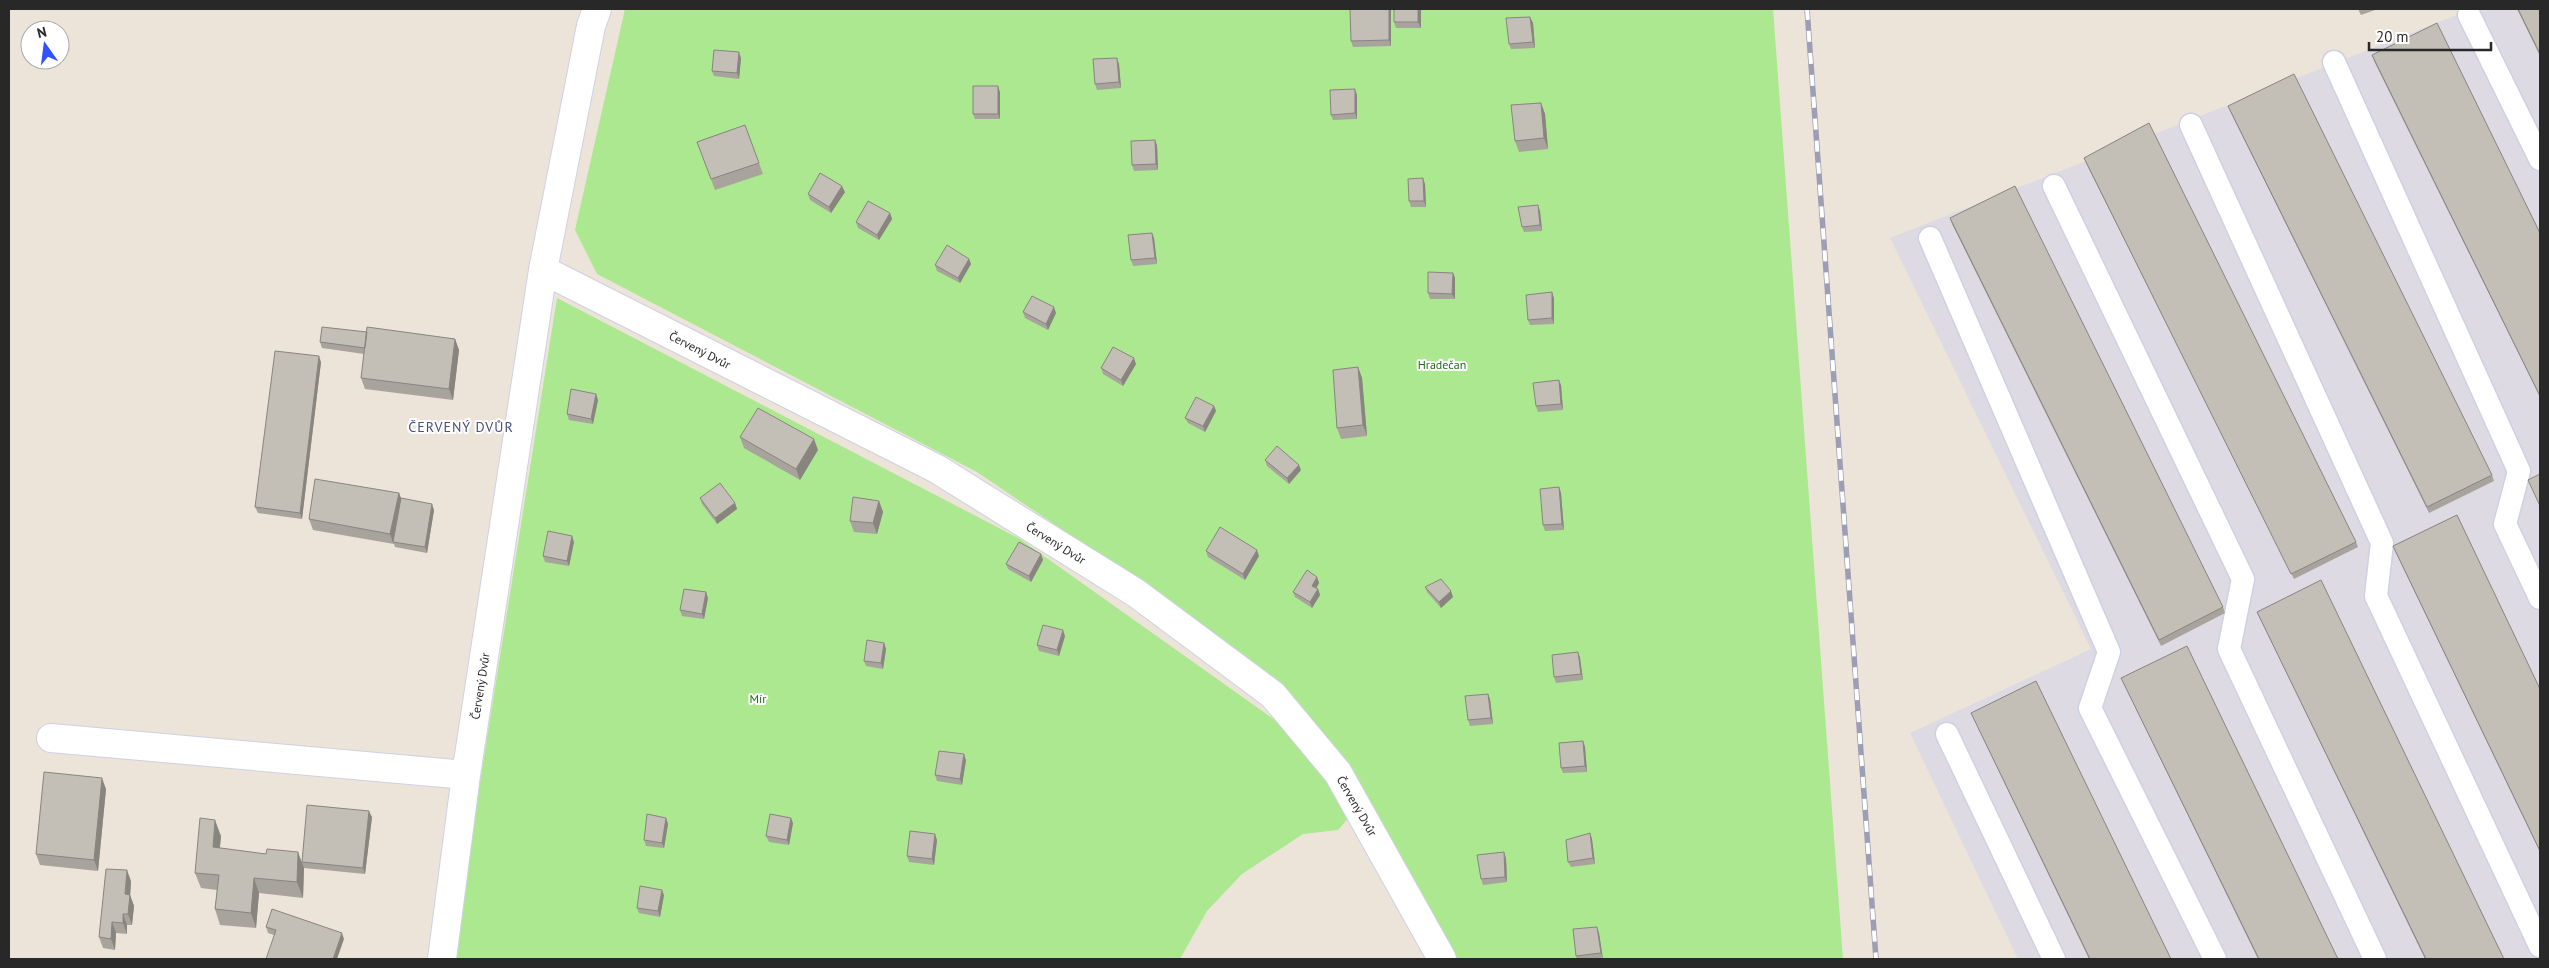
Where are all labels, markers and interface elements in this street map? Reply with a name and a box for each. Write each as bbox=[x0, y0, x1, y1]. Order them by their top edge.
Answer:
north arrow bbox=[20, 20, 70, 70]
scale bar bbox=[2369, 20, 2492, 52]
text: N bbox=[35, 23, 48, 42]
text: 20 m bbox=[2376, 27, 2409, 46]
street label: Červený Dvůr bbox=[667, 328, 733, 372]
park label: Hradečan bbox=[1418, 357, 1466, 372]
district label: ČERVENÝ DVŮR bbox=[408, 418, 514, 436]
street label: Červený Dvůr bbox=[1023, 519, 1089, 567]
street label: Červený Dvůr bbox=[467, 652, 493, 720]
park label: Mír bbox=[750, 691, 766, 706]
street label: Červený Dvůr bbox=[1334, 773, 1380, 839]

